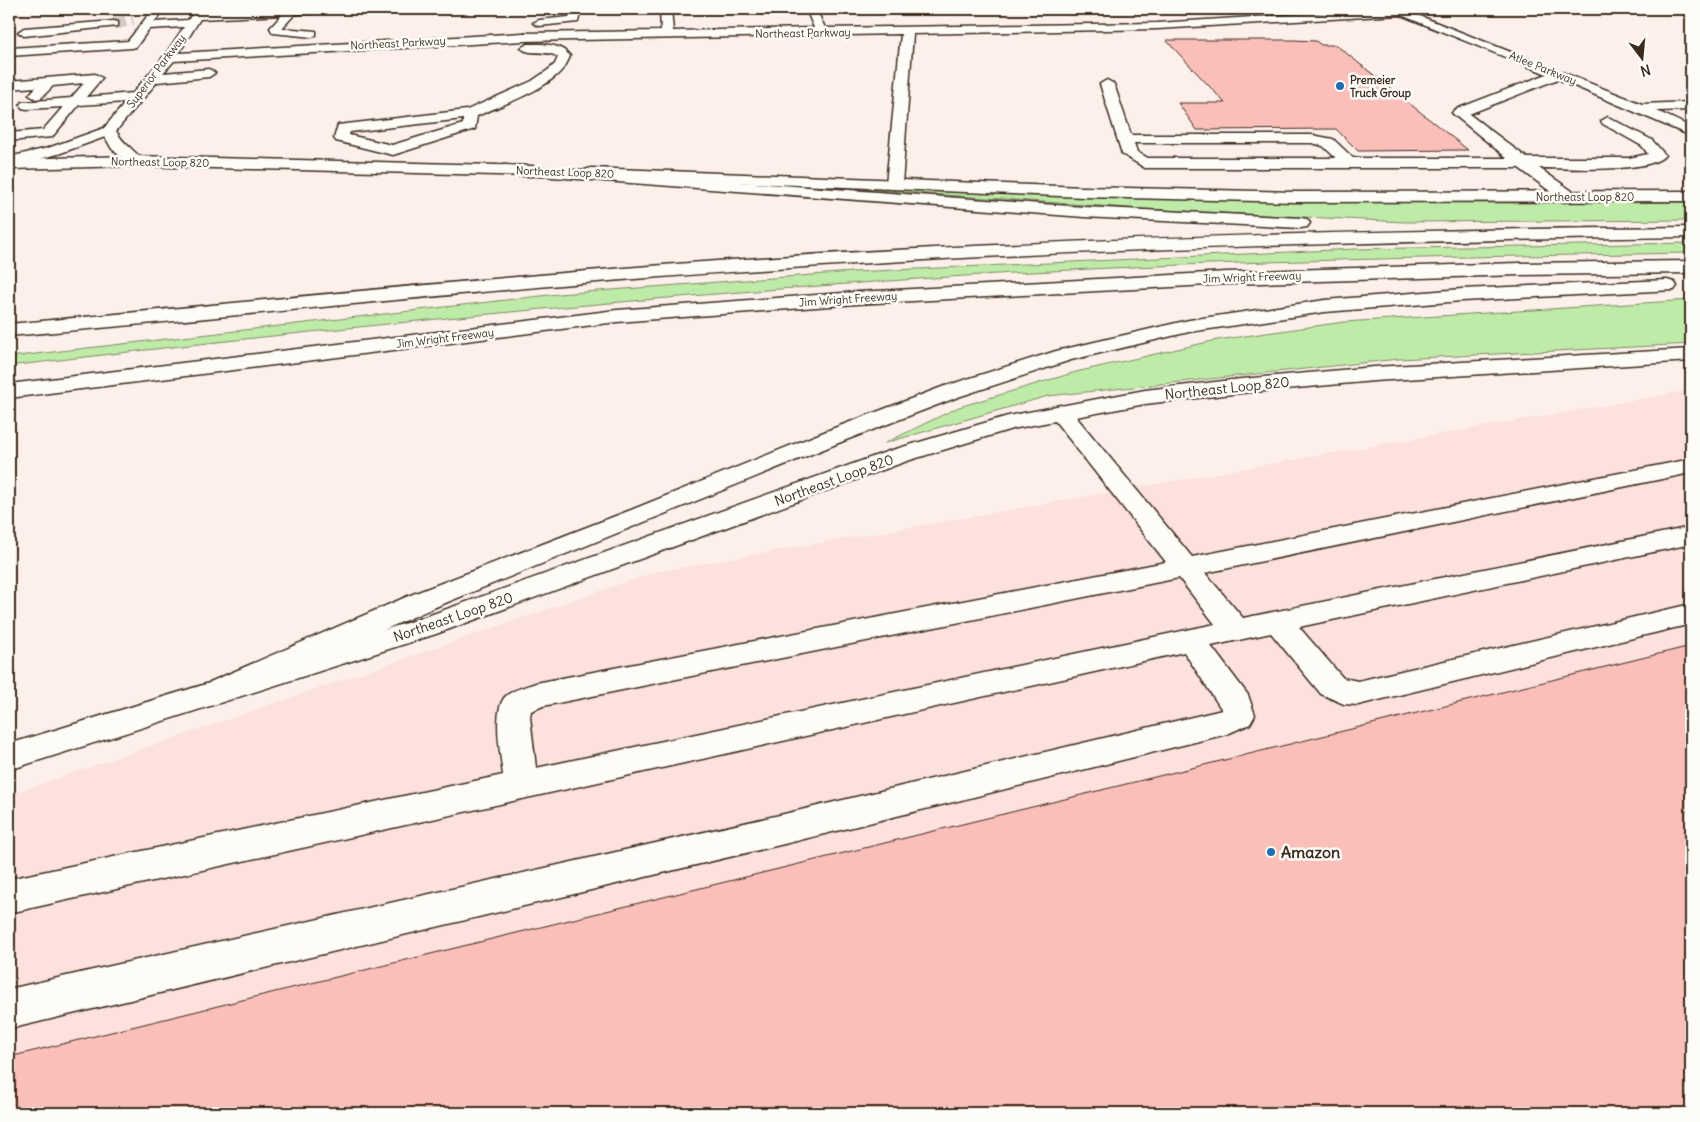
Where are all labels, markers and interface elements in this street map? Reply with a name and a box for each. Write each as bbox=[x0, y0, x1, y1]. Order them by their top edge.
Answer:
street label: Northeast Parkway bbox=[755, 25, 851, 41]
street label: Superior Parkway bbox=[124, 31, 188, 111]
north arrow bbox=[1618, 32, 1668, 82]
street label: Northeast Parkway bbox=[350, 34, 446, 52]
street label: Atlee Parkway bbox=[1507, 48, 1579, 88]
text: N bbox=[1638, 61, 1653, 80]
place label: Premeier Truck Group bbox=[1350, 73, 1411, 101]
marker: Premeier Truck Group bbox=[1334, 80, 1346, 92]
street label: Northeast Loop 820 bbox=[111, 154, 209, 170]
street label: Northeast Loop 820 bbox=[516, 163, 614, 181]
street label: Northeast Loop 820 bbox=[1536, 190, 1634, 204]
street label: Jim Wright Freeway bbox=[1202, 268, 1302, 286]
street label: Jim Wright Freeway bbox=[798, 289, 898, 309]
street label: Jim Wright Freeway bbox=[395, 325, 495, 351]
street label: Northeast Loop 820 bbox=[1164, 372, 1290, 404]
street label: Northeast Loop 820 bbox=[772, 450, 896, 510]
street label: Northeast Loop 820 bbox=[391, 588, 515, 646]
place label: Amazon bbox=[1281, 842, 1340, 862]
marker: Amazon bbox=[1265, 846, 1277, 858]

